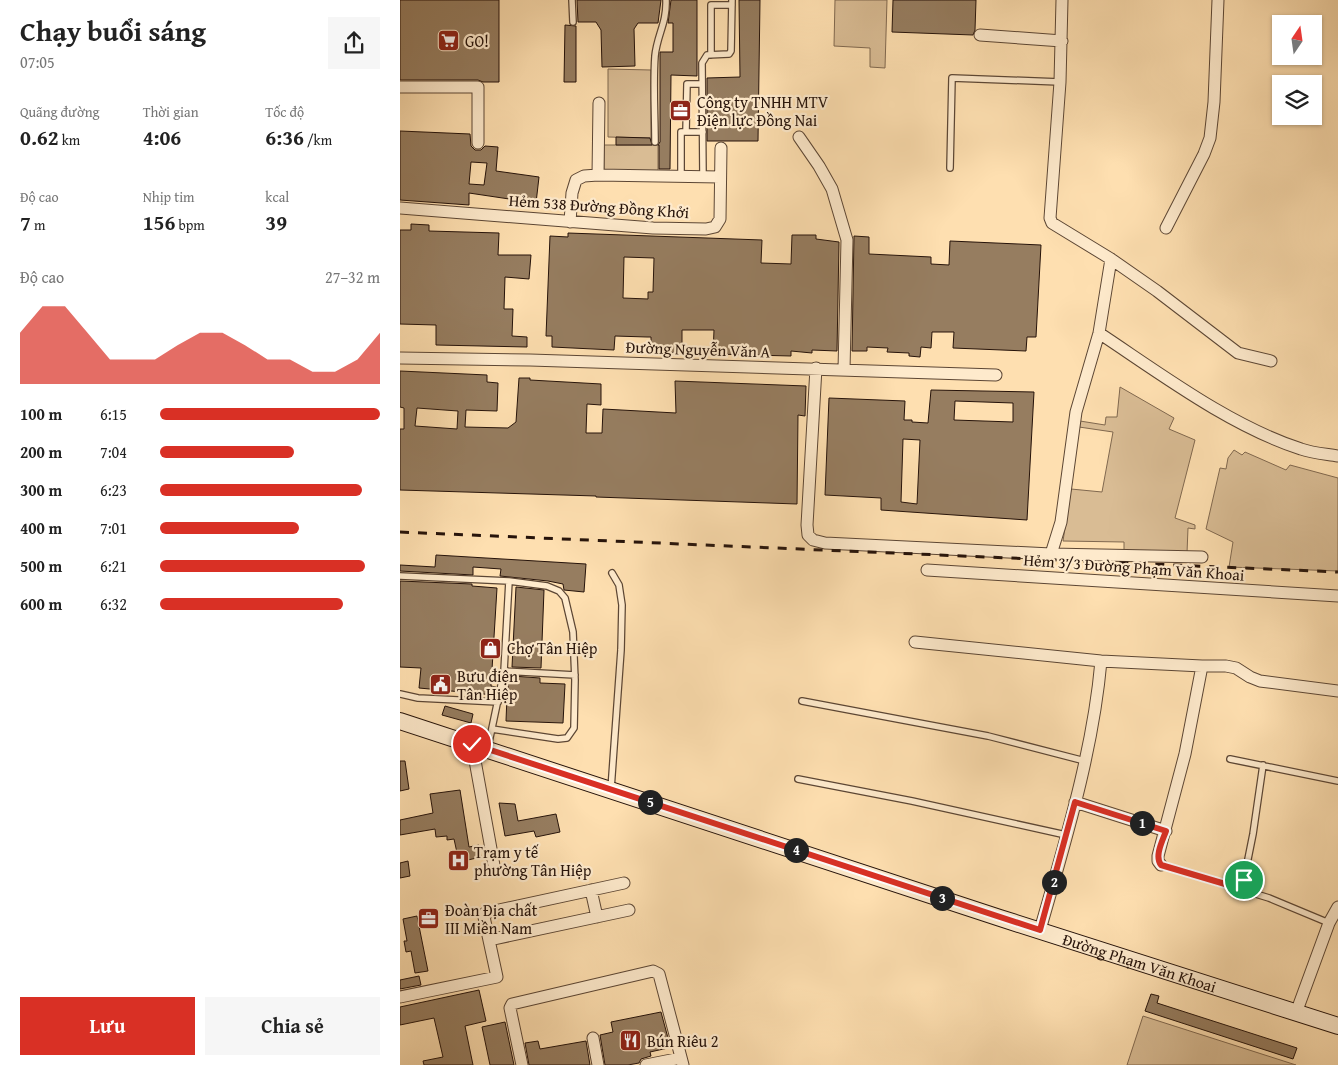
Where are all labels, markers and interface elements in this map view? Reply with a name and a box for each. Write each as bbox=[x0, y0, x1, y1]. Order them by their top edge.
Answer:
text: Chạy buổi sáng bbox=[20, 10, 206, 51]
north arrow bbox=[1272, 15, 1322, 65]
map controls bbox=[1272, 15, 1322, 125]
button: share bbox=[328, 17, 380, 69]
supermarket icon: GO! bbox=[437, 29, 461, 53]
place label: GO! bbox=[465, 29, 489, 53]
text: 07:05 bbox=[20, 50, 55, 74]
button: layers bbox=[1272, 75, 1322, 125]
place label: Công ty TNHH MTV Điện lực Đồng Nai bbox=[697, 90, 829, 132]
office icon: Công ty TNHH MTV Điện lực Đồng Nai bbox=[669, 99, 693, 123]
text: Quãng đường bbox=[20, 102, 100, 122]
text: Thời gian bbox=[143, 102, 199, 122]
text: Tốc độ bbox=[265, 102, 304, 122]
text: 0.62 bbox=[20, 122, 59, 153]
text: 4:06 bbox=[143, 122, 181, 153]
text: 6:36 bbox=[265, 122, 304, 153]
text: km bbox=[59, 130, 80, 150]
text: /km bbox=[304, 130, 332, 150]
text: Độ cao bbox=[20, 187, 59, 207]
text: Nhịp tim bbox=[143, 187, 195, 207]
text: kcal bbox=[265, 187, 289, 207]
street label: Hẻm 538 Đường Đồng Khởi bbox=[508, 188, 690, 224]
text: 7 bbox=[20, 207, 31, 238]
text: 156 bbox=[143, 207, 175, 238]
text: 39 bbox=[265, 207, 287, 238]
text: m bbox=[31, 215, 45, 235]
text: bpm bbox=[175, 215, 205, 235]
text: Độ cao bbox=[20, 265, 64, 289]
text: 27–32 m bbox=[325, 265, 380, 289]
street label: Đường Nguyễn Văn A bbox=[625, 334, 771, 364]
text: 100 m bbox=[20, 402, 62, 426]
text: 6:15 bbox=[100, 402, 127, 426]
text: 200 m bbox=[20, 440, 62, 464]
text: 7:04 bbox=[100, 440, 127, 464]
text: 300 m bbox=[20, 478, 62, 502]
text: 6:23 bbox=[100, 478, 127, 502]
text: 400 m bbox=[20, 516, 62, 540]
text: 7:01 bbox=[100, 516, 127, 540]
street label: Hẻm 3/3 Đường Phạm Văn Khoai bbox=[1023, 547, 1246, 587]
text: 500 m bbox=[20, 554, 62, 578]
text: 6:21 bbox=[100, 554, 127, 578]
text: 600 m bbox=[20, 592, 62, 616]
text: 6:32 bbox=[100, 592, 127, 616]
shop icon: Chợ Tân Hiệp bbox=[479, 636, 503, 660]
place label: Chợ Tân Hiệp bbox=[507, 636, 598, 660]
place label: Bưu điện Tân Hiệp bbox=[457, 664, 518, 706]
public building icon: Bưu điện Tân Hiệp bbox=[429, 673, 453, 697]
pin bbox=[451, 723, 493, 765]
icon: check bbox=[458, 730, 486, 758]
pin: 5 bbox=[638, 790, 662, 814]
text: 5 bbox=[647, 792, 654, 812]
pin: 1 bbox=[1130, 810, 1154, 836]
text: 1 bbox=[1139, 813, 1146, 833]
pin: 4 bbox=[784, 838, 808, 862]
place label: Trạm y tế phường Tân Hiệp bbox=[474, 840, 592, 882]
text: 4 bbox=[793, 840, 800, 860]
hospital icon: Trạm y tế phường Tân Hiệp bbox=[446, 849, 470, 873]
pin bbox=[1223, 859, 1265, 901]
icon: arrive bbox=[1230, 866, 1258, 894]
pin: 2 bbox=[1042, 870, 1066, 894]
text: 2 bbox=[1051, 872, 1058, 892]
pin: 3 bbox=[930, 886, 954, 910]
text: 3 bbox=[939, 888, 946, 908]
place label: Đoàn Địa chất III Miền Nam bbox=[445, 898, 538, 940]
office icon: Đoàn Địa chất III Miền Nam bbox=[417, 907, 441, 931]
street label: Đường Phạm Văn Khoai bbox=[1060, 927, 1220, 999]
button: Lưu bbox=[20, 997, 195, 1055]
button: Chia sẻ bbox=[205, 997, 380, 1055]
restaurant icon: Bún Riêu 2 bbox=[619, 1029, 643, 1053]
place label: Bún Riêu 2 bbox=[647, 1029, 718, 1053]

